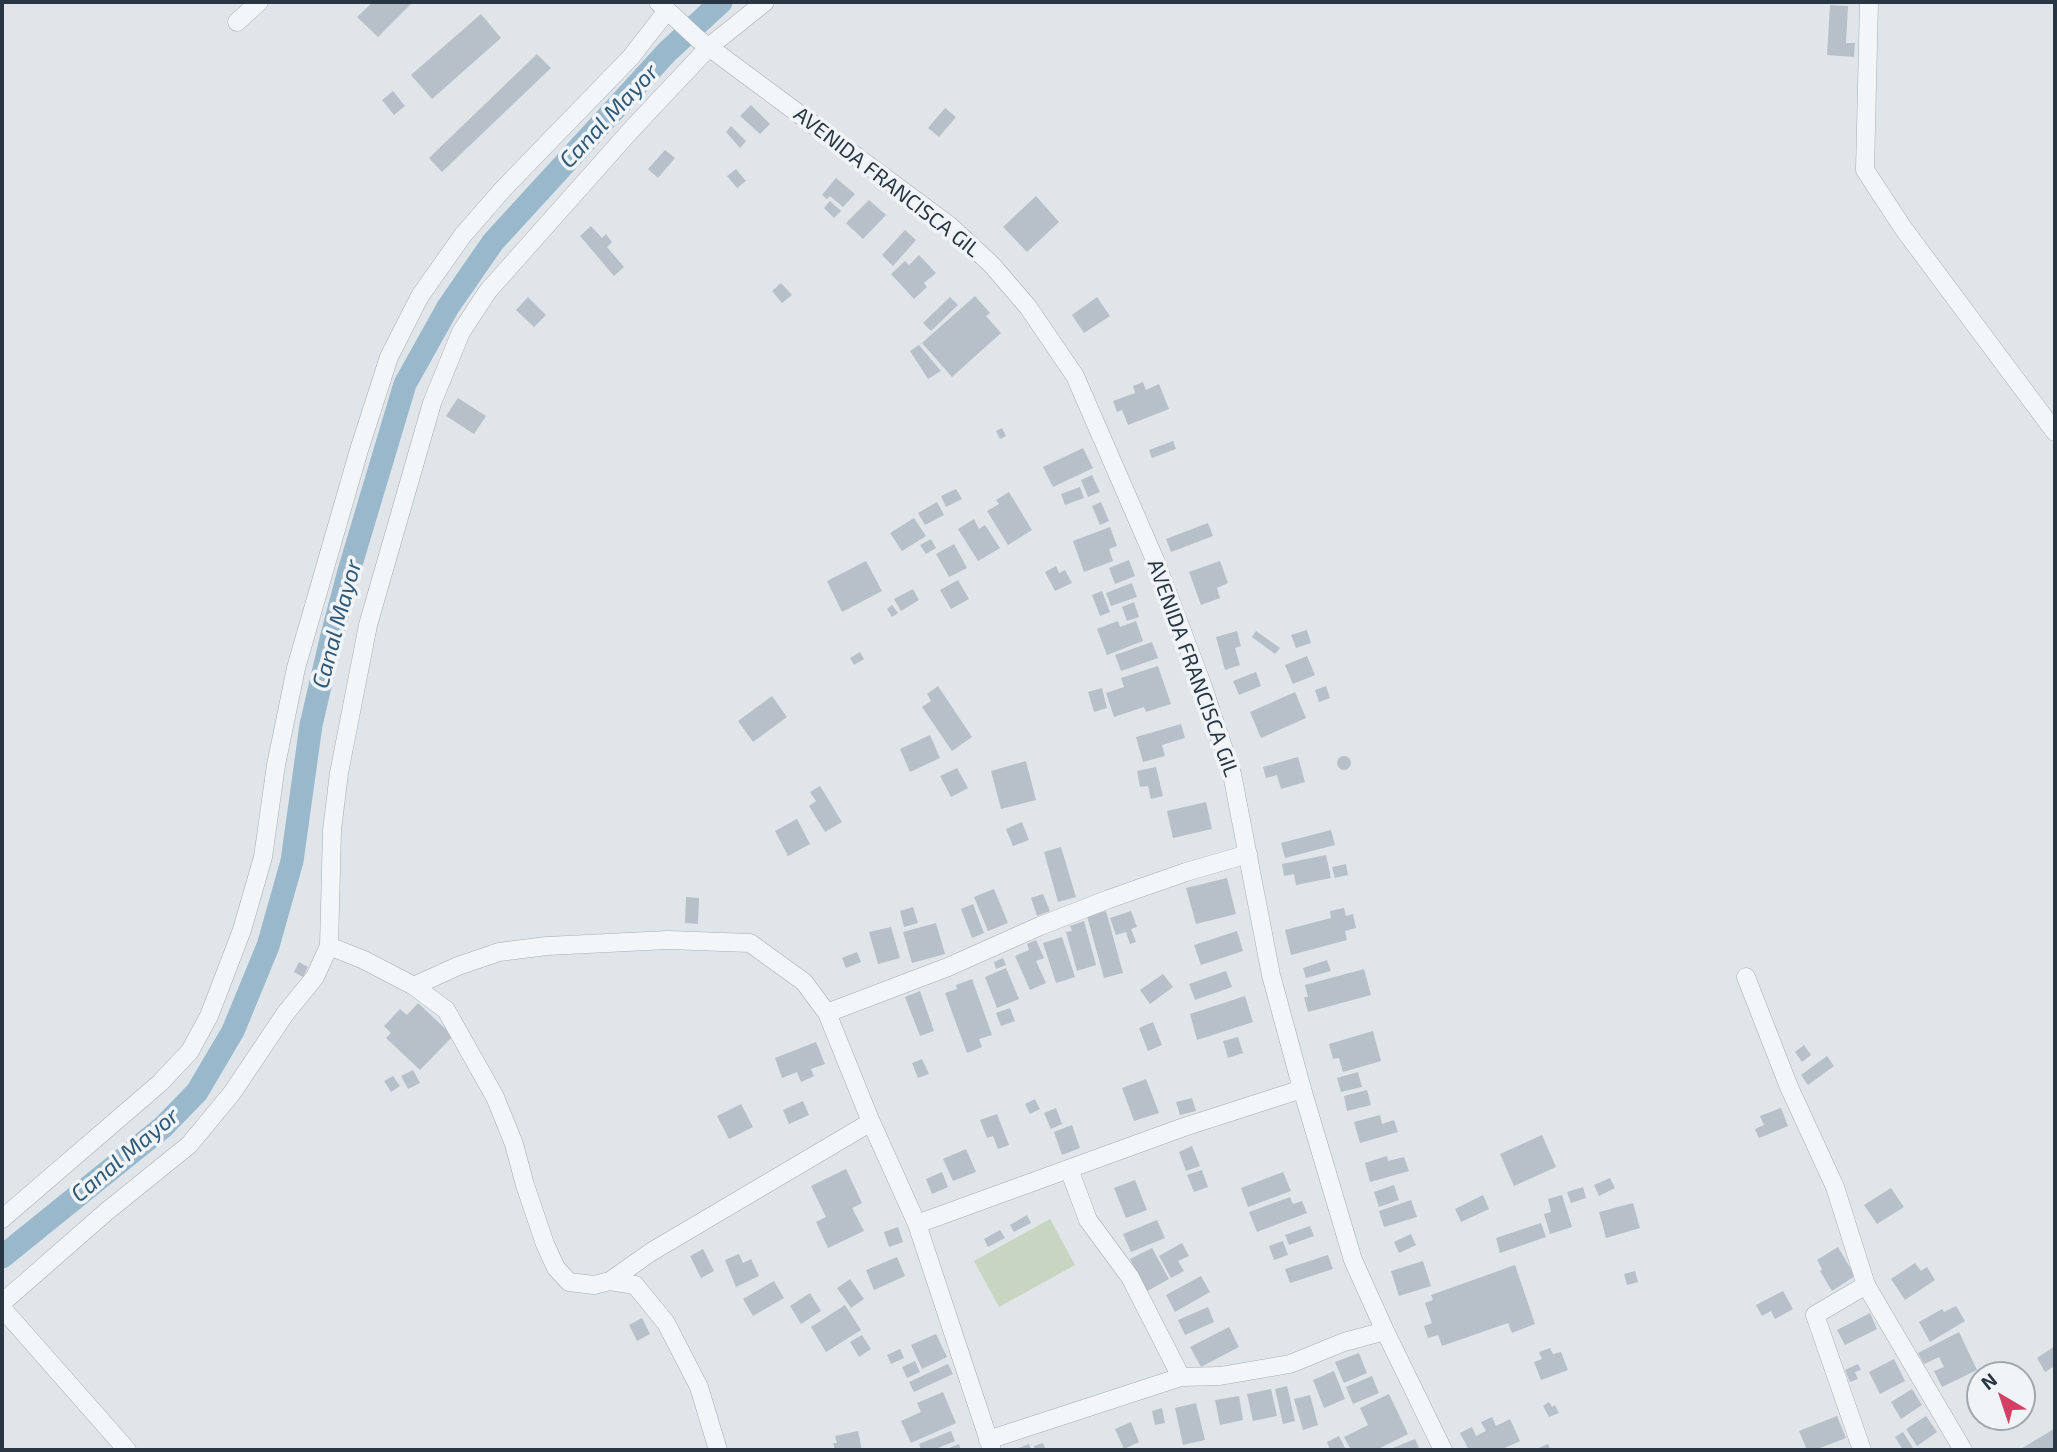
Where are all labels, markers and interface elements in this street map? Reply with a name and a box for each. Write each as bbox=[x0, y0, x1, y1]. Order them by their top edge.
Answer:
water label: Canal Mayor bbox=[554, 58, 664, 174]
street label: AVENIDA FRANCISCA GIL bbox=[789, 101, 985, 263]
street label: AVENIDA FRANCISCA GIL bbox=[1142, 556, 1244, 780]
water label: Canal Mayor bbox=[307, 557, 367, 691]
water label: Canal Mayor bbox=[65, 1102, 185, 1208]
north arrow bbox=[1966, 1361, 2036, 1431]
text: N bbox=[1976, 1368, 2001, 1394]

